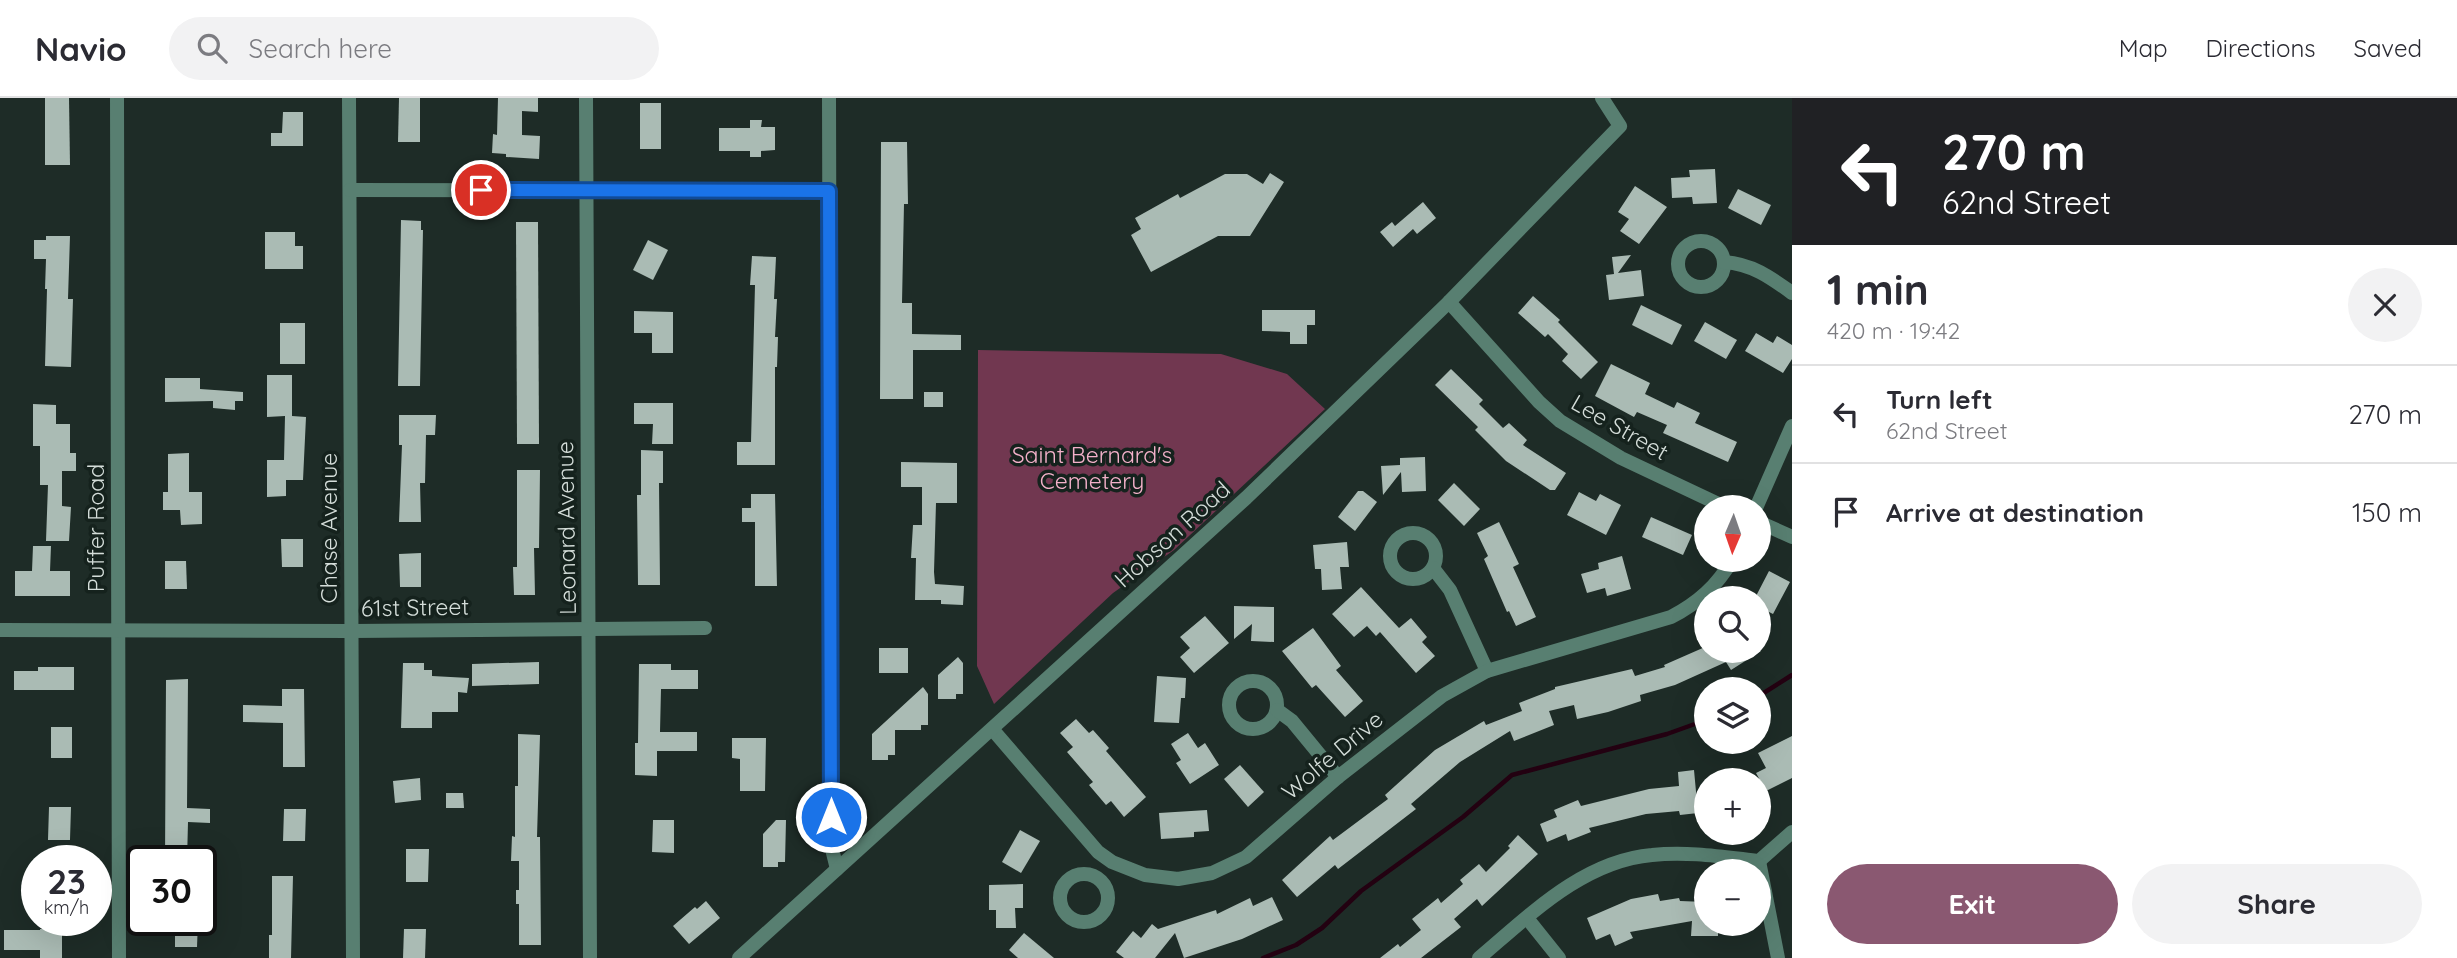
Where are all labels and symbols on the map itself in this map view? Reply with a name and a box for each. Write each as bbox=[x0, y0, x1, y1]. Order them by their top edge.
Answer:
pin bbox=[451, 160, 511, 220]
street label: Lee Street bbox=[1566, 388, 1674, 466]
park label: Saint Bernard's Cemetery bbox=[1012, 440, 1172, 495]
street label: Leonard Avenue bbox=[550, 441, 582, 615]
street label: Chase Avenue bbox=[314, 453, 343, 603]
street label: Puffer Road bbox=[81, 464, 110, 592]
street label: Hobson Road bbox=[1108, 474, 1236, 594]
north arrow bbox=[1694, 495, 1771, 572]
street label: 61st Street bbox=[361, 592, 470, 622]
street label: Wolfe Drive bbox=[1276, 704, 1388, 806]
position arrow bbox=[794, 780, 868, 854]
speed limit sign: 30 bbox=[126, 845, 217, 936]

